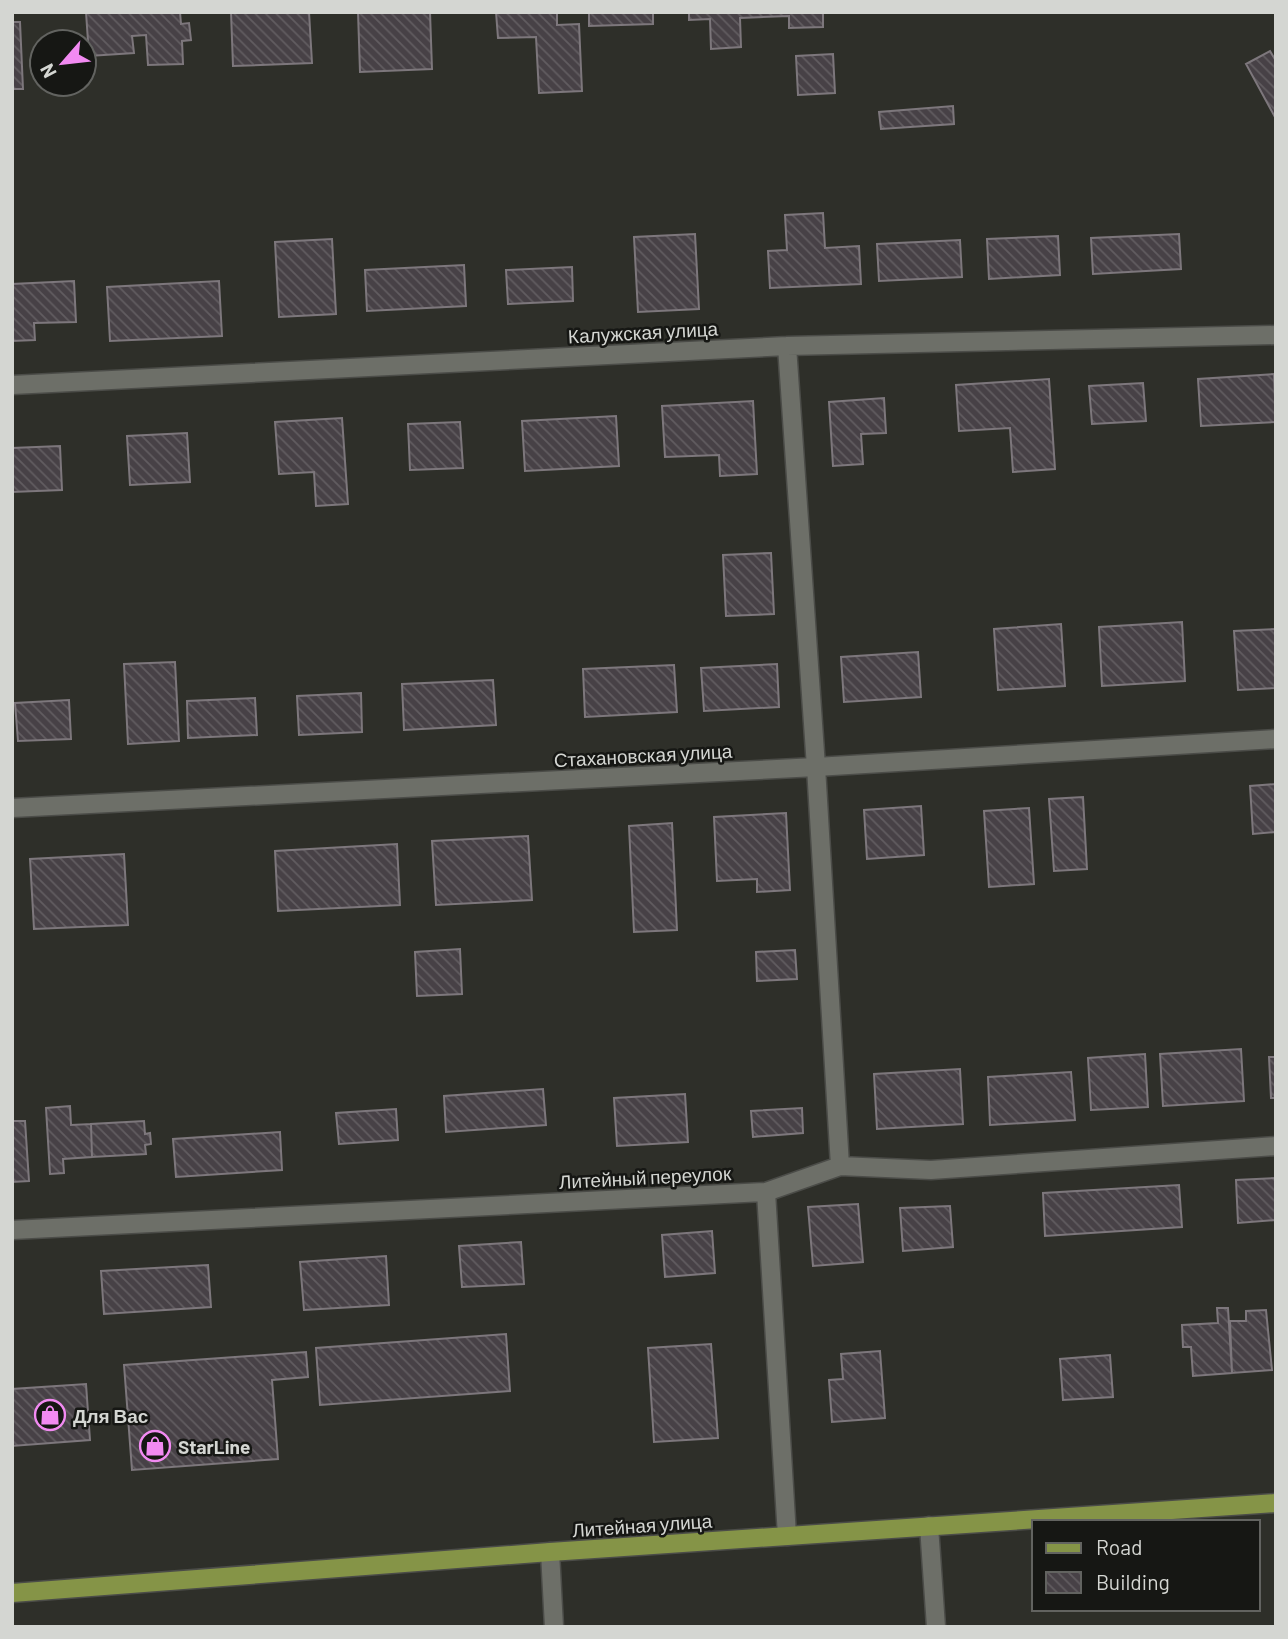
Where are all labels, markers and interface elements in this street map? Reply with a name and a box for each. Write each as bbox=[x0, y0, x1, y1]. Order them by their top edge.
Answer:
north arrow bbox=[28, 28, 98, 98]
text: N bbox=[34, 60, 61, 82]
street label: Калужская улица bbox=[567, 317, 719, 347]
street label: Стахановская улица bbox=[553, 739, 733, 771]
street label: Литейный переулок bbox=[558, 1161, 732, 1193]
shop icon: Для Вас bbox=[33, 1398, 67, 1432]
place label: Для Вас bbox=[73, 1404, 149, 1427]
shop icon: StarLine bbox=[138, 1429, 172, 1463]
place label: StarLine bbox=[178, 1435, 250, 1458]
street label: Литейная улица bbox=[571, 1509, 713, 1541]
legend bbox=[1032, 1520, 1260, 1611]
text: Road bbox=[1096, 1534, 1142, 1559]
text: Building bbox=[1096, 1569, 1170, 1594]

